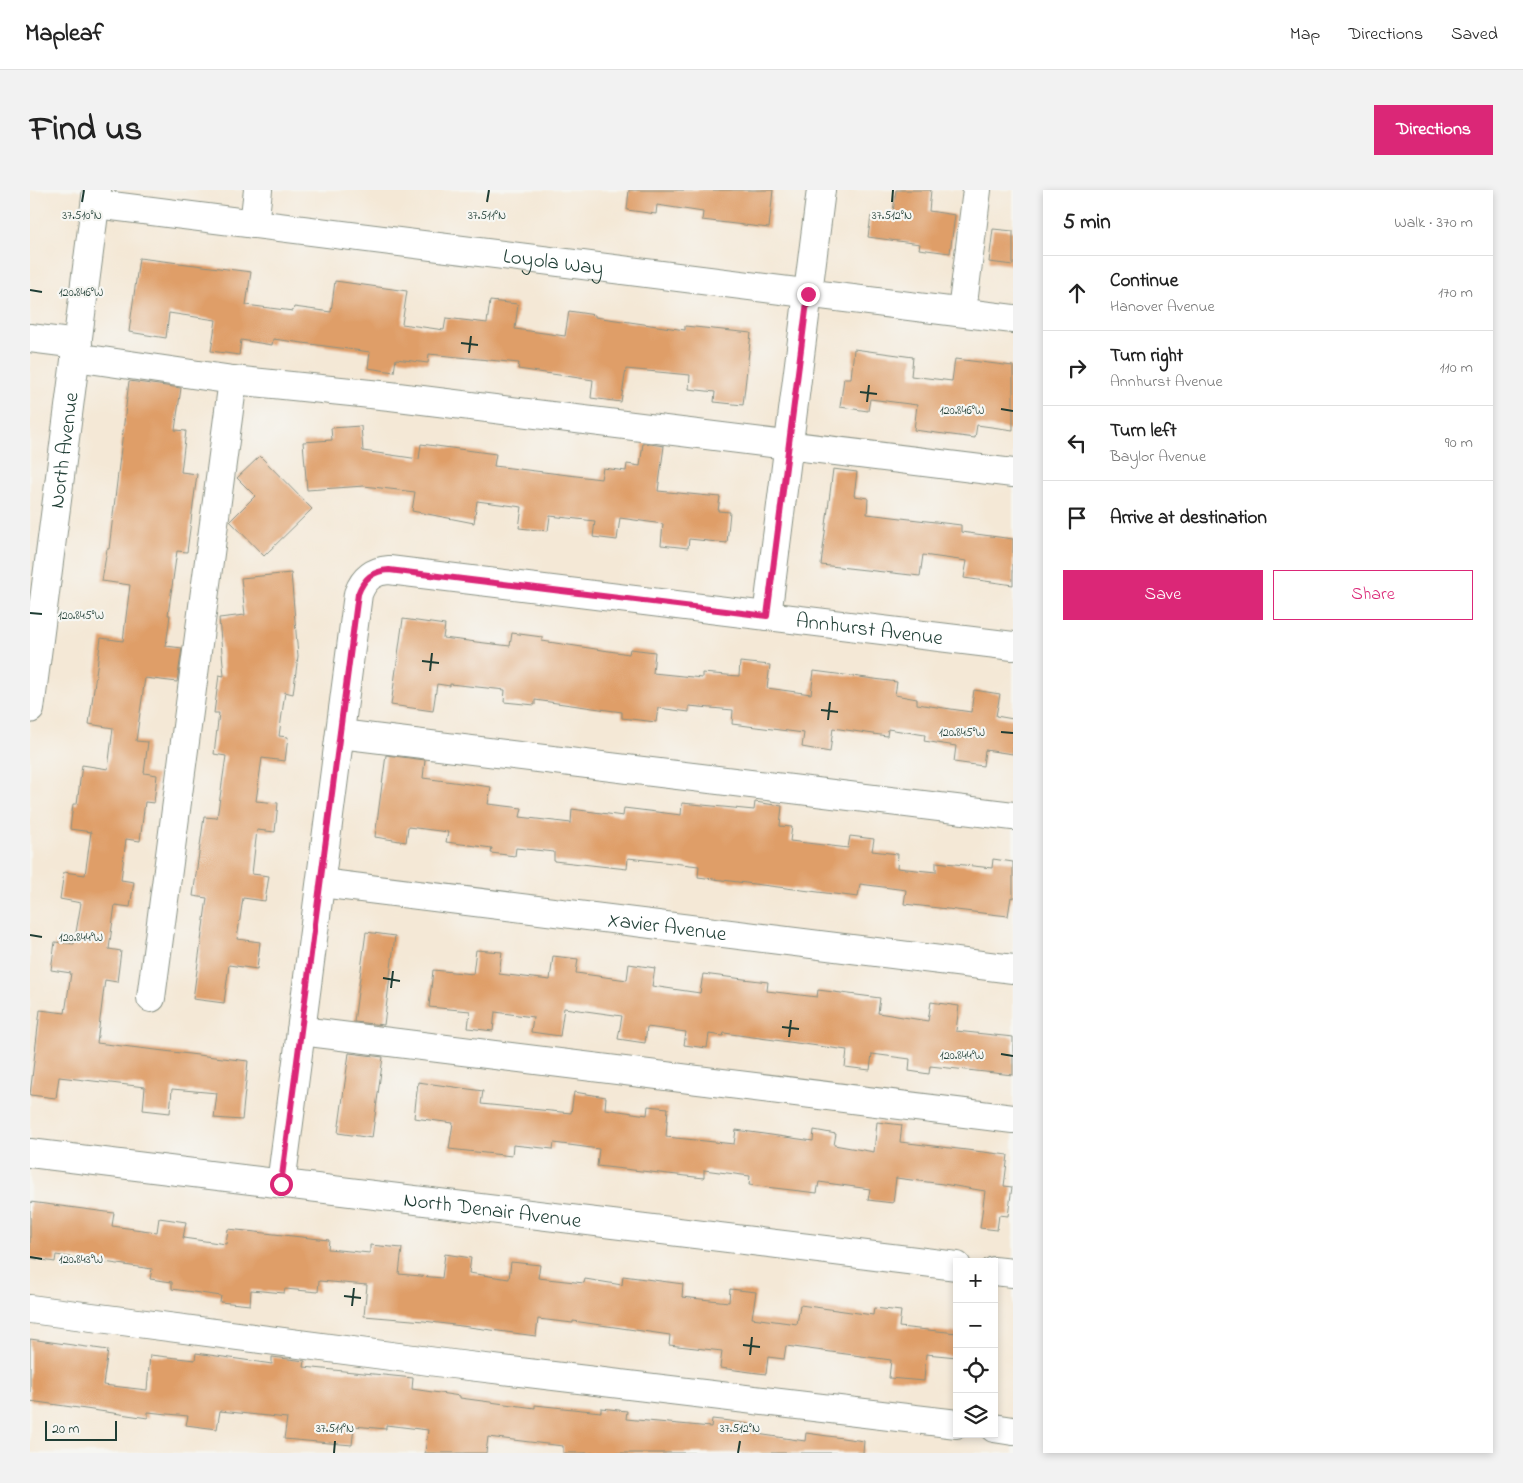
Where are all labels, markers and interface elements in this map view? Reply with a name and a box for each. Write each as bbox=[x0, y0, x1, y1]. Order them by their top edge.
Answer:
text: Mapleaf bbox=[25, 17, 104, 52]
text: Map bbox=[1290, 22, 1320, 48]
text: Directions bbox=[1348, 22, 1423, 48]
text: Saved bbox=[1451, 22, 1498, 48]
text: Find us bbox=[30, 105, 142, 156]
button: Directions bbox=[1374, 105, 1493, 155]
text: 37.510°N bbox=[62, 207, 102, 225]
text: 37.511°N bbox=[468, 207, 506, 225]
text: 37.512°N bbox=[872, 207, 912, 225]
text: 5 min bbox=[1063, 208, 1111, 238]
text: Walk · 370 m bbox=[1394, 211, 1473, 235]
street label: Loyola Way bbox=[501, 242, 605, 286]
text: Continue bbox=[1110, 268, 1178, 295]
icon: ahead bbox=[1063, 279, 1091, 307]
text: 170 m bbox=[1438, 281, 1473, 305]
route end bbox=[797, 283, 820, 306]
text: 120.846°W bbox=[59, 284, 103, 302]
text: Hanover Avenue bbox=[1110, 295, 1215, 319]
text: Turn right bbox=[1110, 343, 1183, 370]
icon: right bbox=[1063, 354, 1091, 382]
text: 110 m bbox=[1439, 356, 1473, 380]
text: Annhurst Avenue bbox=[1110, 370, 1223, 394]
street label: North Avenue bbox=[43, 390, 88, 510]
text: 120.846°W bbox=[940, 402, 984, 420]
text: Turn left bbox=[1110, 418, 1177, 445]
icon: left bbox=[1063, 429, 1091, 457]
text: 90 m bbox=[1445, 431, 1473, 455]
text: Baylor Avenue bbox=[1110, 445, 1206, 469]
icon: arrive bbox=[1063, 504, 1091, 532]
text: Arrive at destination bbox=[1110, 505, 1267, 532]
button: Save bbox=[1063, 570, 1263, 620]
button: Share bbox=[1273, 570, 1473, 620]
text: 120.845°W bbox=[58, 607, 104, 625]
street label: Annhurst Avenue bbox=[794, 607, 945, 654]
text: 120.845°W bbox=[939, 724, 985, 742]
street label: Xavier Avenue bbox=[606, 906, 729, 950]
text: 120.844°W bbox=[59, 929, 103, 947]
text: 120.844°W bbox=[940, 1047, 984, 1065]
route start bbox=[270, 1173, 293, 1196]
street label: North Denair Avenue bbox=[402, 1186, 583, 1237]
text: 120.843°W bbox=[59, 1251, 103, 1269]
map controls bbox=[953, 1258, 998, 1438]
button: + bbox=[953, 1258, 998, 1303]
button: − bbox=[953, 1303, 998, 1348]
button: locate bbox=[953, 1348, 998, 1393]
button: layers bbox=[953, 1393, 998, 1438]
scale bar bbox=[45, 1418, 118, 1441]
text: 20 m bbox=[52, 1419, 79, 1440]
text: 37.511°N bbox=[316, 1420, 354, 1438]
text: 37.512°N bbox=[720, 1420, 760, 1438]

